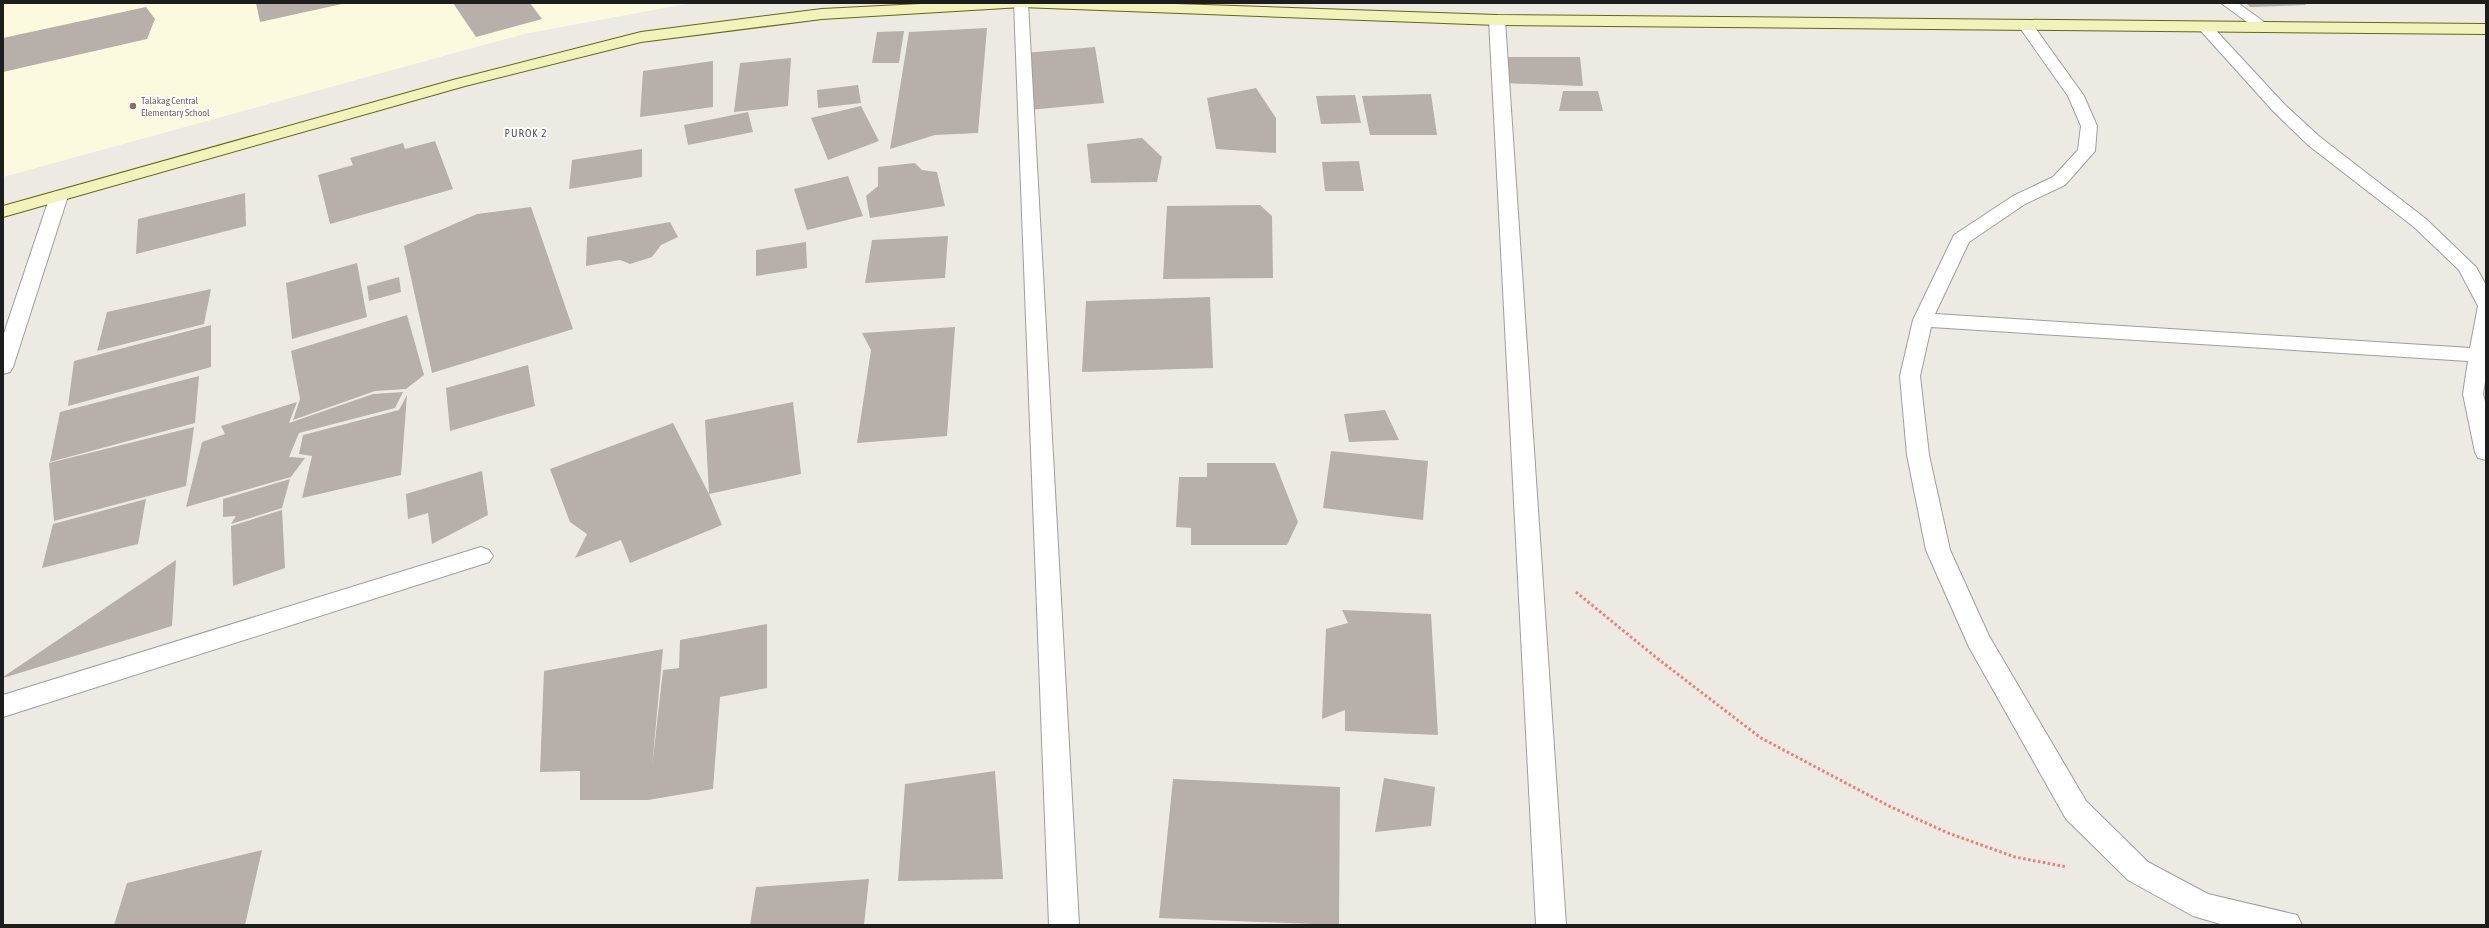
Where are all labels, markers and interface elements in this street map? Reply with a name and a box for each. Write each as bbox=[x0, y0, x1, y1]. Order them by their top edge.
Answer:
place label: Talakag Central Elementary School bbox=[141, 95, 210, 118]
marker: Talakag Central Elementary School bbox=[128, 101, 138, 111]
district label: PUROK 2 bbox=[505, 127, 547, 139]

